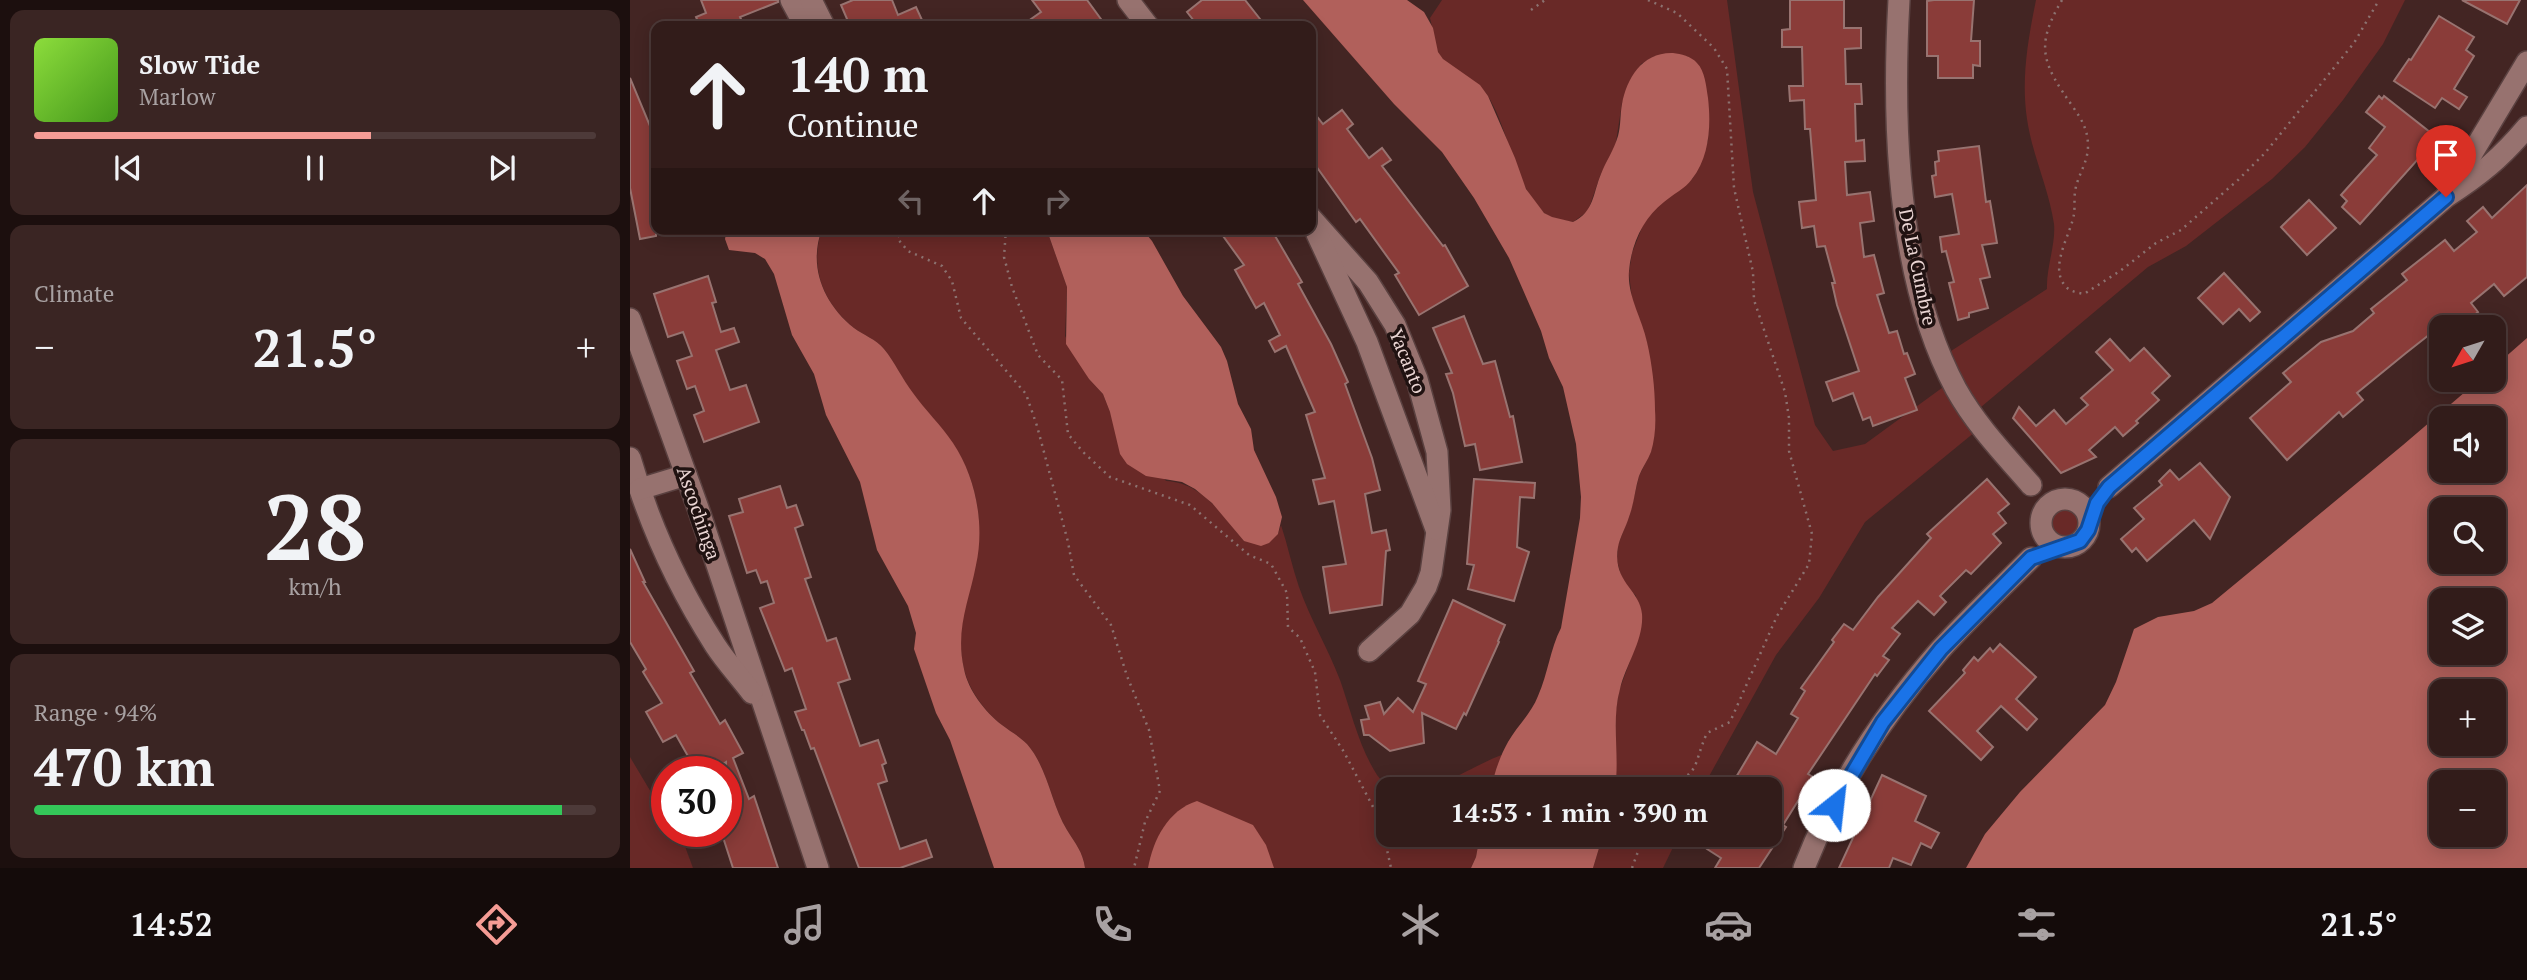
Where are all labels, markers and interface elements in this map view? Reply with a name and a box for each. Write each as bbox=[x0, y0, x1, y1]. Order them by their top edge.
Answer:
text: 140 m bbox=[787, 41, 929, 106]
text: Slow Tide bbox=[139, 47, 260, 81]
icon: ahead bbox=[672, 49, 763, 140]
text: Marlow bbox=[139, 81, 216, 112]
text: Continue bbox=[787, 104, 919, 146]
pin bbox=[2416, 125, 2476, 197]
icon: arrive bbox=[2427, 136, 2465, 174]
icon: previous bbox=[109, 149, 147, 187]
icon: pause bbox=[296, 149, 334, 187]
icon: next bbox=[483, 149, 521, 187]
icon: left bbox=[892, 182, 930, 220]
icon: ahead bbox=[965, 182, 1003, 220]
icon: right bbox=[1038, 182, 1076, 220]
street label: De La Cumbre bbox=[1894, 206, 1943, 328]
text: Climate bbox=[34, 278, 114, 309]
text: 21.5° bbox=[252, 313, 378, 382]
north arrow bbox=[2429, 315, 2506, 392]
map controls bbox=[2429, 315, 2506, 847]
text: − bbox=[34, 322, 54, 372]
text: + bbox=[576, 322, 596, 372]
street label: Yacanto bbox=[1384, 325, 1433, 397]
button: sound bbox=[2429, 406, 2506, 483]
street label: Ascochinga bbox=[672, 463, 727, 563]
text: 28 bbox=[264, 465, 366, 586]
button: search bbox=[2429, 497, 2506, 574]
text: km/h bbox=[288, 571, 342, 602]
button: layers bbox=[2429, 588, 2506, 665]
button: + bbox=[2429, 679, 2506, 756]
text: Range · 94% bbox=[34, 697, 157, 728]
text: 470 km bbox=[34, 732, 215, 801]
speed limit sign: 30 bbox=[651, 756, 742, 847]
position arrow bbox=[1797, 768, 1871, 842]
button: − bbox=[2429, 770, 2506, 847]
text: 14:53 · 1 min · 390 m bbox=[1450, 795, 1708, 829]
icon: directions bbox=[472, 900, 521, 949]
icon: music bbox=[780, 900, 829, 949]
icon: phone bbox=[1088, 900, 1137, 949]
icon: climate bbox=[1396, 900, 1445, 949]
icon: car bbox=[1704, 900, 1753, 949]
icon: filters bbox=[2012, 900, 2061, 949]
text: 14:52 bbox=[130, 903, 213, 945]
text: 21.5° bbox=[2321, 903, 2397, 945]

